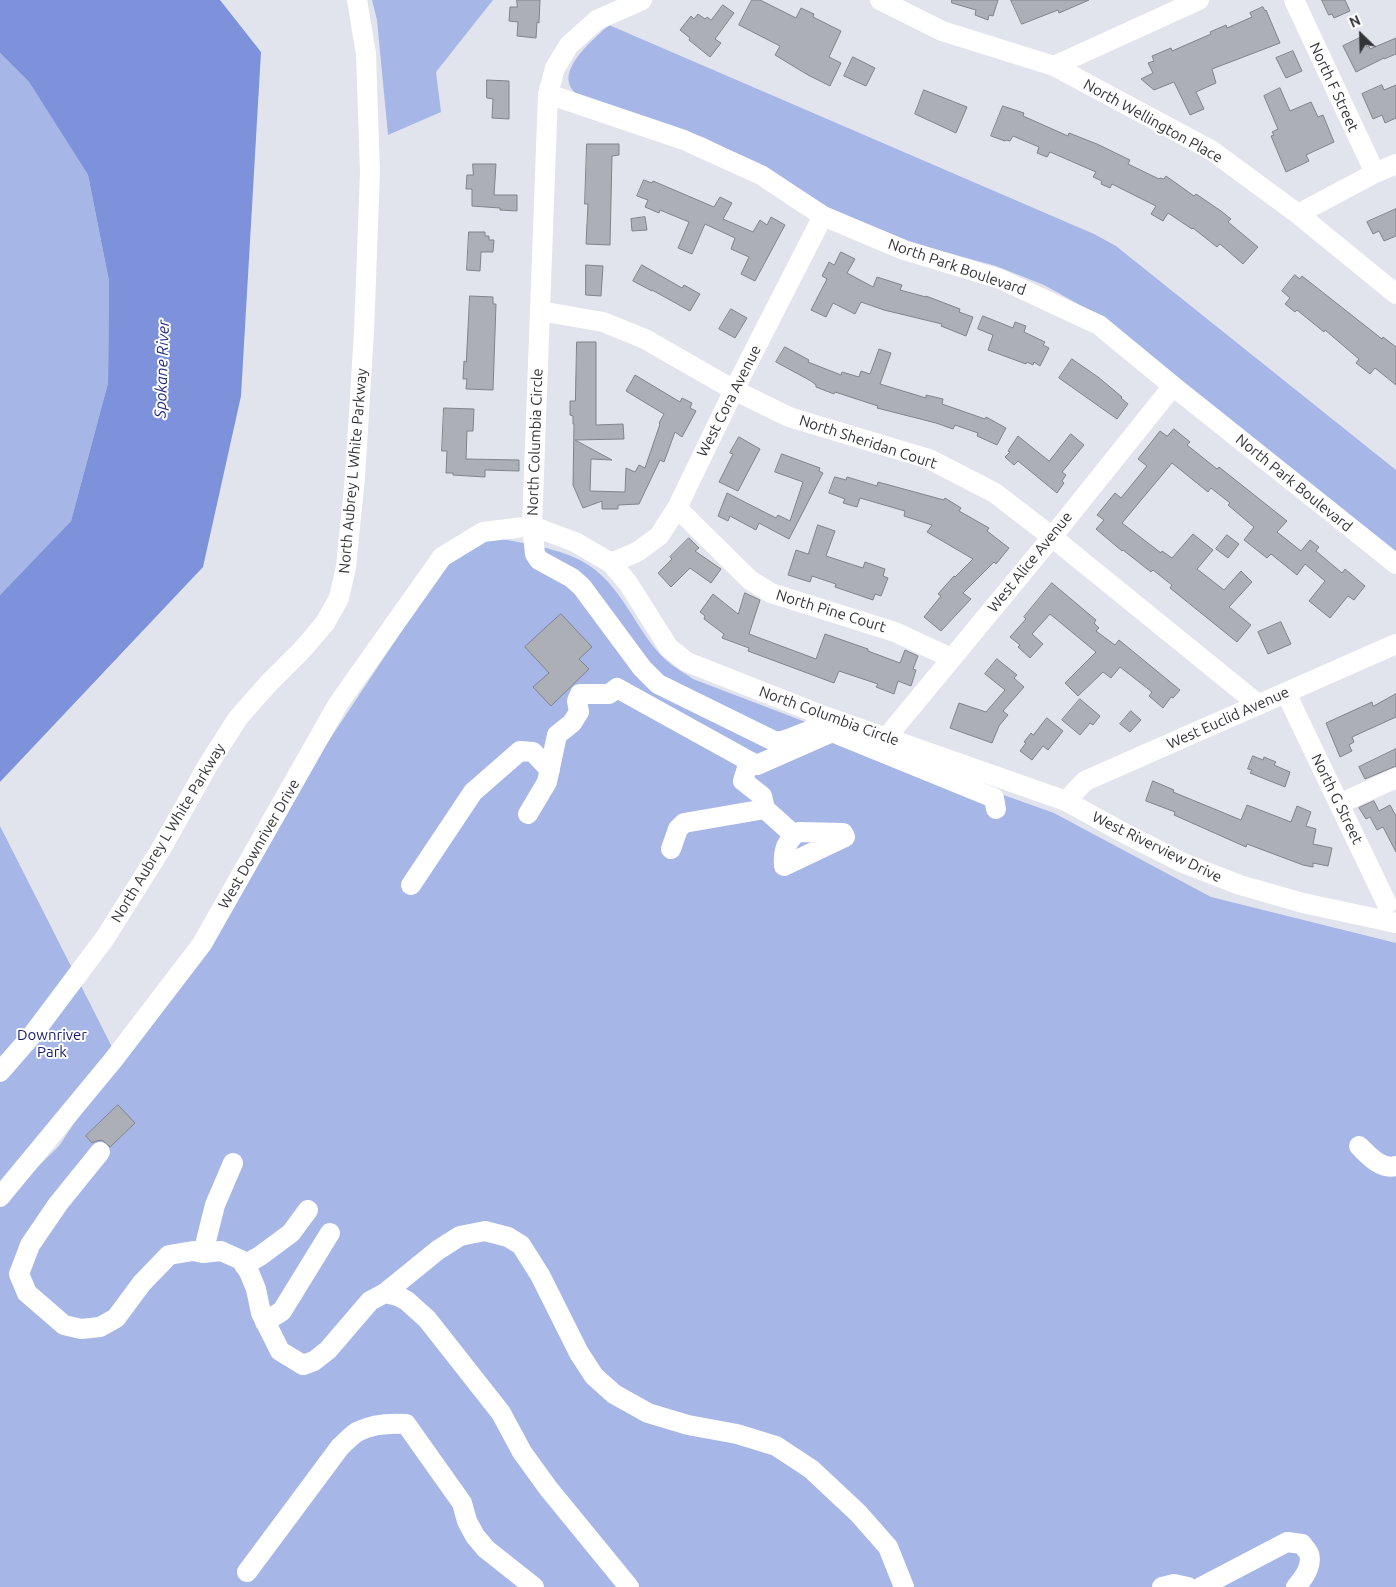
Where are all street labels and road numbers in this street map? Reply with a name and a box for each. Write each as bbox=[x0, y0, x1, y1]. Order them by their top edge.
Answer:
street label: North F Street bbox=[1306, 40, 1362, 134]
street label: North Wellington Place bbox=[1080, 75, 1226, 167]
street label: North Park Boulevard bbox=[886, 235, 1028, 299]
street label: West Cora Avenue bbox=[693, 342, 765, 460]
street label: North Aubrey L White Parkway bbox=[335, 368, 371, 574]
street label: North Columbia Circle bbox=[523, 368, 547, 516]
street label: North Sheridan Court bbox=[797, 411, 939, 473]
street label: North Park Boulevard bbox=[1232, 430, 1356, 536]
street label: West Alice Avenue bbox=[984, 508, 1076, 616]
street label: North Pine Court bbox=[774, 586, 888, 636]
street label: North Columbia Circle bbox=[757, 682, 901, 750]
street label: West Euclid Avenue bbox=[1164, 683, 1292, 753]
street label: North Aubrey L White Parkway bbox=[107, 740, 229, 926]
street label: North G Street bbox=[1307, 751, 1367, 847]
street label: West Downriver Drive bbox=[215, 776, 303, 912]
street label: West Riverview Drive bbox=[1089, 808, 1225, 886]

